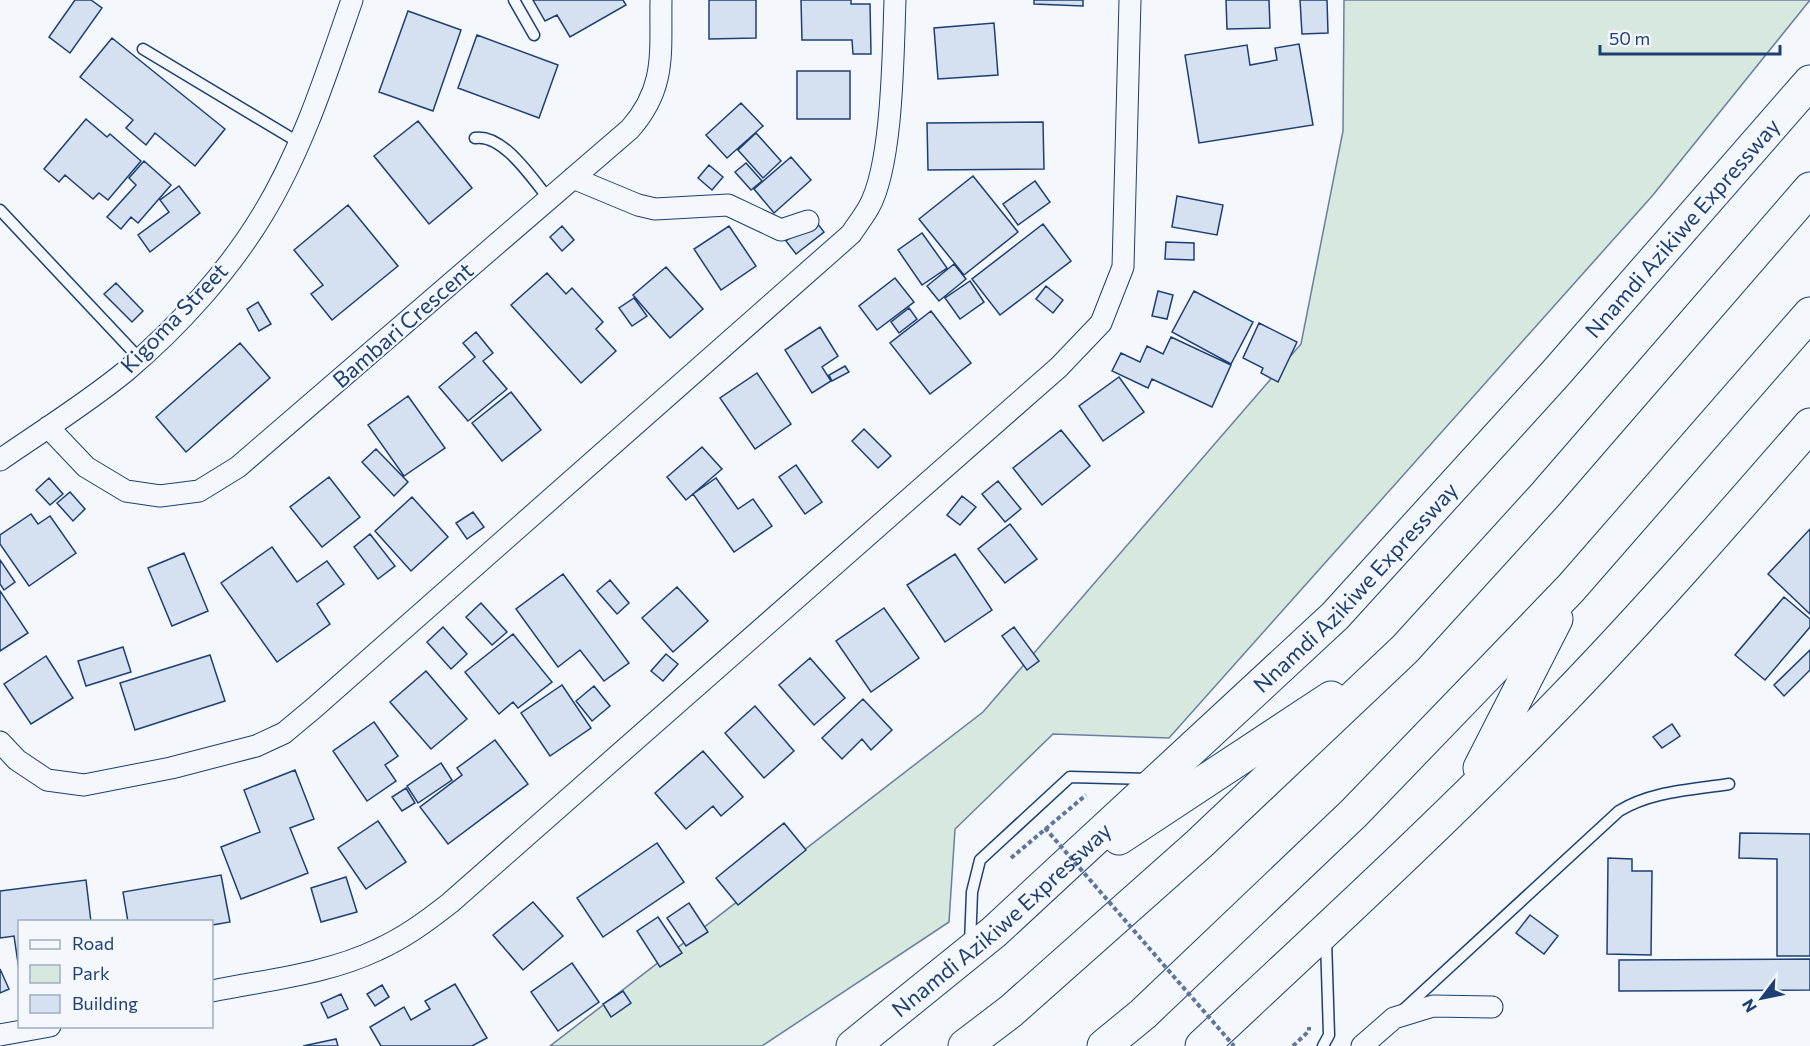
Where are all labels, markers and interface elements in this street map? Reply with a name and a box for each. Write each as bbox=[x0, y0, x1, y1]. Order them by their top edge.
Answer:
scale bar bbox=[1600, 18, 1780, 56]
text: 50 m bbox=[1609, 27, 1650, 49]
street label: Nnamdi Azikiwe Expressway bbox=[1579, 112, 1785, 343]
street label: Bambari Crescent bbox=[327, 256, 478, 393]
street label: Kigoma Street bbox=[114, 257, 233, 378]
street label: Nnamdi Azikiwe Expressway bbox=[1247, 476, 1463, 698]
street label: Nnamdi Azikiwe Expressway bbox=[886, 816, 1117, 1022]
legend bbox=[18, 920, 213, 1028]
text: Road bbox=[72, 932, 114, 954]
text: Park bbox=[72, 962, 110, 984]
north arrow bbox=[1732, 968, 1792, 1028]
text: Building bbox=[72, 992, 138, 1014]
text: N bbox=[1738, 996, 1760, 1016]

